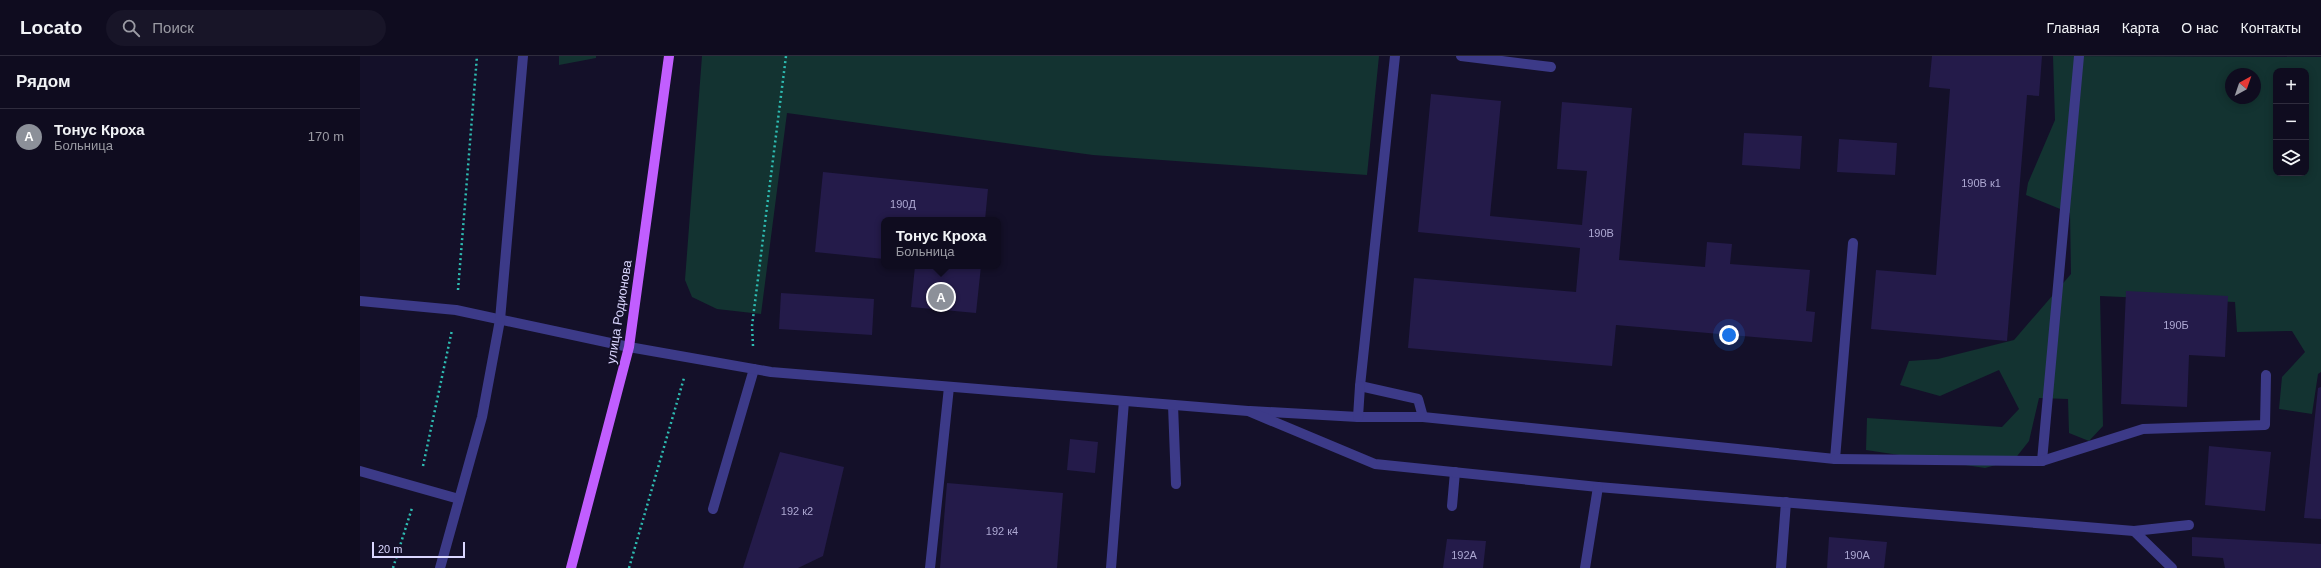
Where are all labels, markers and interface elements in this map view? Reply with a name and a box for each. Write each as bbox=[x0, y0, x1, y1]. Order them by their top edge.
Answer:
search box bbox=[106, 10, 386, 46]
text: Locato bbox=[20, 17, 82, 38]
icon: search bbox=[120, 17, 142, 39]
text: Поиск bbox=[152, 19, 194, 36]
text: Главная bbox=[2046, 20, 2100, 36]
text: Карта bbox=[2122, 20, 2159, 36]
text: О нас bbox=[2181, 20, 2219, 36]
text: Контакты bbox=[2241, 20, 2301, 36]
north arrow bbox=[2225, 68, 2261, 104]
map controls bbox=[2273, 68, 2309, 176]
button: + bbox=[2273, 68, 2309, 104]
text: Рядом bbox=[16, 72, 71, 91]
button: − bbox=[2273, 104, 2309, 140]
text: Тонус Кроха bbox=[54, 121, 145, 138]
text: A bbox=[24, 129, 34, 144]
text: 170 m bbox=[308, 129, 344, 144]
text: Больница bbox=[54, 138, 113, 153]
button: layers bbox=[2273, 140, 2309, 176]
house number: 190В к1 bbox=[1961, 177, 2001, 189]
house number: 190Д bbox=[890, 198, 916, 210]
popup bbox=[881, 217, 1001, 269]
text: Тонус Кроха bbox=[896, 227, 986, 244]
house number: 190В bbox=[1588, 227, 1614, 239]
text: Больница bbox=[896, 244, 955, 259]
street label: улица Родионова bbox=[603, 258, 635, 365]
pin: A bbox=[928, 282, 954, 312]
house number: 190Б bbox=[2163, 319, 2189, 331]
your location bbox=[1719, 325, 1739, 345]
house number: 192 к2 bbox=[781, 505, 813, 517]
house number: 192 к4 bbox=[986, 525, 1018, 537]
scale bar bbox=[372, 540, 465, 559]
text: 20 m bbox=[378, 543, 402, 555]
house number: 192А bbox=[1451, 549, 1478, 561]
house number: 190А bbox=[1844, 549, 1871, 561]

